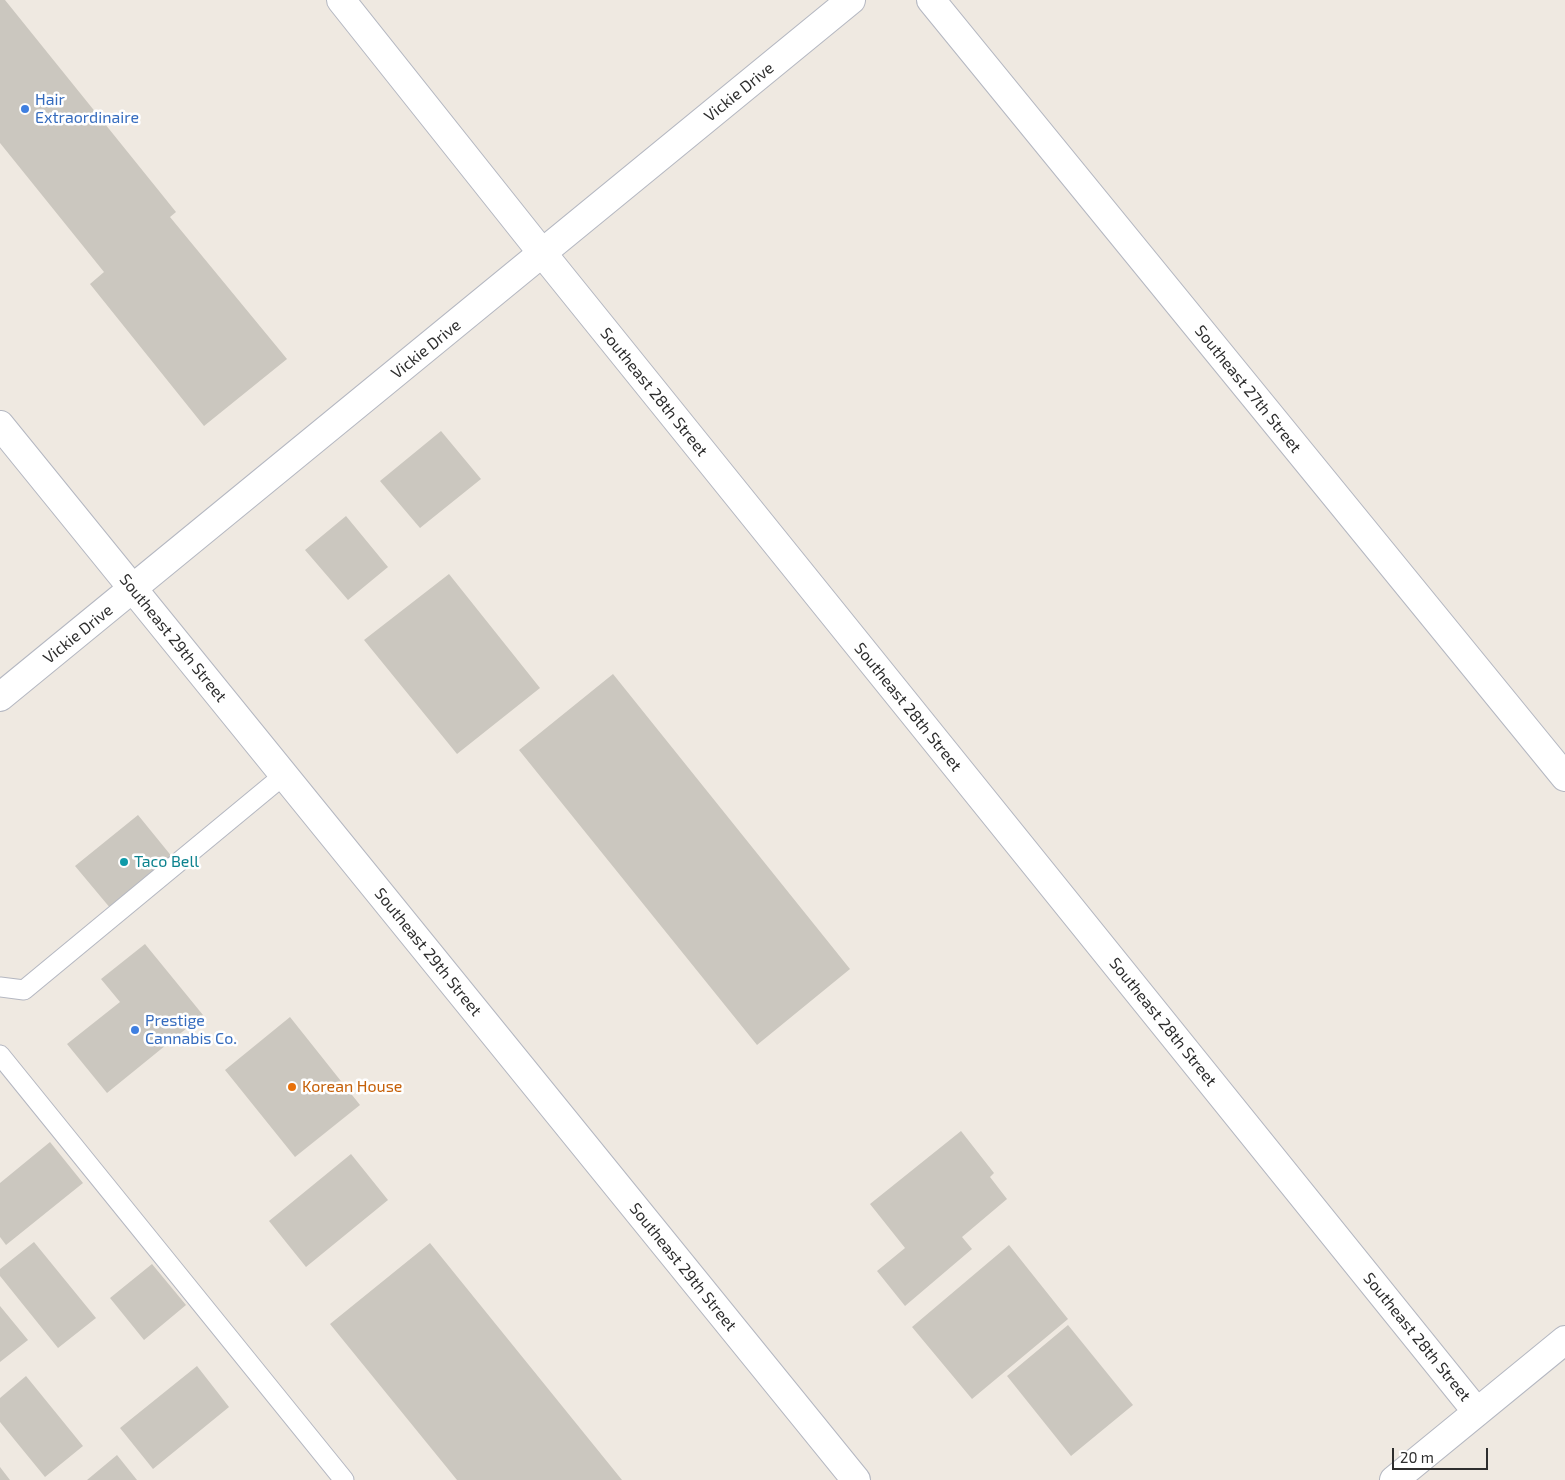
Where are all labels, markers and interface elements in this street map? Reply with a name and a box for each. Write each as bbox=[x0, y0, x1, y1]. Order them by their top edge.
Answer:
street label: Vickie Drive bbox=[700, 58, 778, 126]
place label: Hair Extraordinaire bbox=[35, 90, 139, 128]
marker: Hair Extraordinaire bbox=[19, 103, 31, 115]
street label: Vickie Drive bbox=[387, 315, 465, 383]
street label: Southeast 27th Street bbox=[1191, 321, 1305, 457]
street label: Southeast 28th Street bbox=[596, 324, 712, 460]
street label: Southeast 29th Street bbox=[115, 570, 231, 706]
street label: Vickie Drive bbox=[39, 600, 117, 668]
street label: Southeast 28th Street bbox=[850, 639, 966, 775]
place label: Taco Bell bbox=[134, 852, 199, 872]
marker: Taco Bell bbox=[118, 856, 130, 868]
street label: Southeast 29th Street bbox=[370, 884, 486, 1020]
street label: Southeast 28th Street bbox=[1105, 954, 1221, 1090]
place label: Prestige Cannabis Co. bbox=[145, 1011, 237, 1049]
marker: Prestige Cannabis Co. bbox=[129, 1024, 141, 1036]
place label: Korean House bbox=[302, 1077, 402, 1097]
marker: Korean House bbox=[286, 1081, 298, 1093]
street label: Southeast 29th Street bbox=[625, 1199, 741, 1335]
street label: Southeast 28th Street bbox=[1359, 1269, 1475, 1405]
scale bar bbox=[1395, 1438, 1491, 1470]
text: 20 m bbox=[1400, 1448, 1434, 1466]

